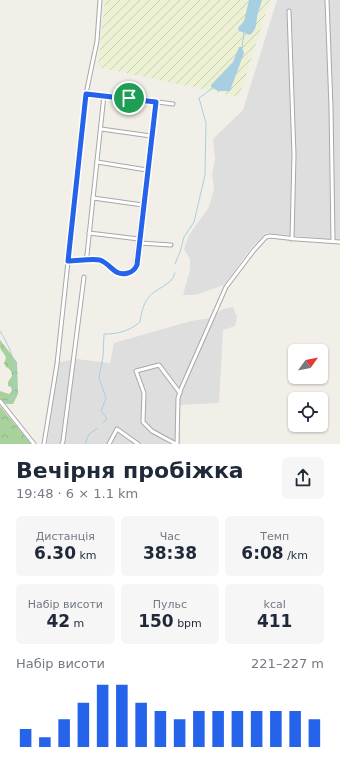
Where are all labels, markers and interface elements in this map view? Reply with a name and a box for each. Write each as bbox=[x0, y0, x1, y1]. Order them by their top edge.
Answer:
pin bbox=[112, 81, 146, 115]
icon: arrive bbox=[118, 87, 140, 109]
north arrow bbox=[288, 344, 328, 384]
map controls bbox=[288, 344, 328, 432]
button: locate bbox=[288, 392, 328, 432]
button: share bbox=[282, 457, 324, 499]
text: Вечірня пробіжка bbox=[16, 458, 244, 483]
text: 19:48 · 6 × 1.1 km bbox=[16, 486, 138, 501]
text: Дистанція bbox=[36, 530, 95, 543]
text: Час bbox=[160, 530, 180, 543]
text: Темп bbox=[260, 530, 289, 543]
text: 6.30 bbox=[34, 543, 76, 563]
text: 38:38 bbox=[143, 543, 197, 563]
text: 6:08 bbox=[241, 543, 284, 563]
text: km bbox=[76, 549, 97, 562]
text: /km bbox=[284, 549, 308, 562]
text: Набір висоти bbox=[28, 598, 103, 611]
text: Пульс bbox=[153, 598, 187, 611]
text: kcal bbox=[264, 598, 286, 611]
text: 42 bbox=[46, 611, 70, 631]
text: 150 bbox=[138, 611, 174, 631]
text: 411 bbox=[257, 611, 292, 631]
text: m bbox=[70, 617, 84, 630]
text: bpm bbox=[174, 617, 202, 630]
text: Набір висоти bbox=[16, 656, 105, 671]
text: 221–227 m bbox=[251, 656, 324, 671]

